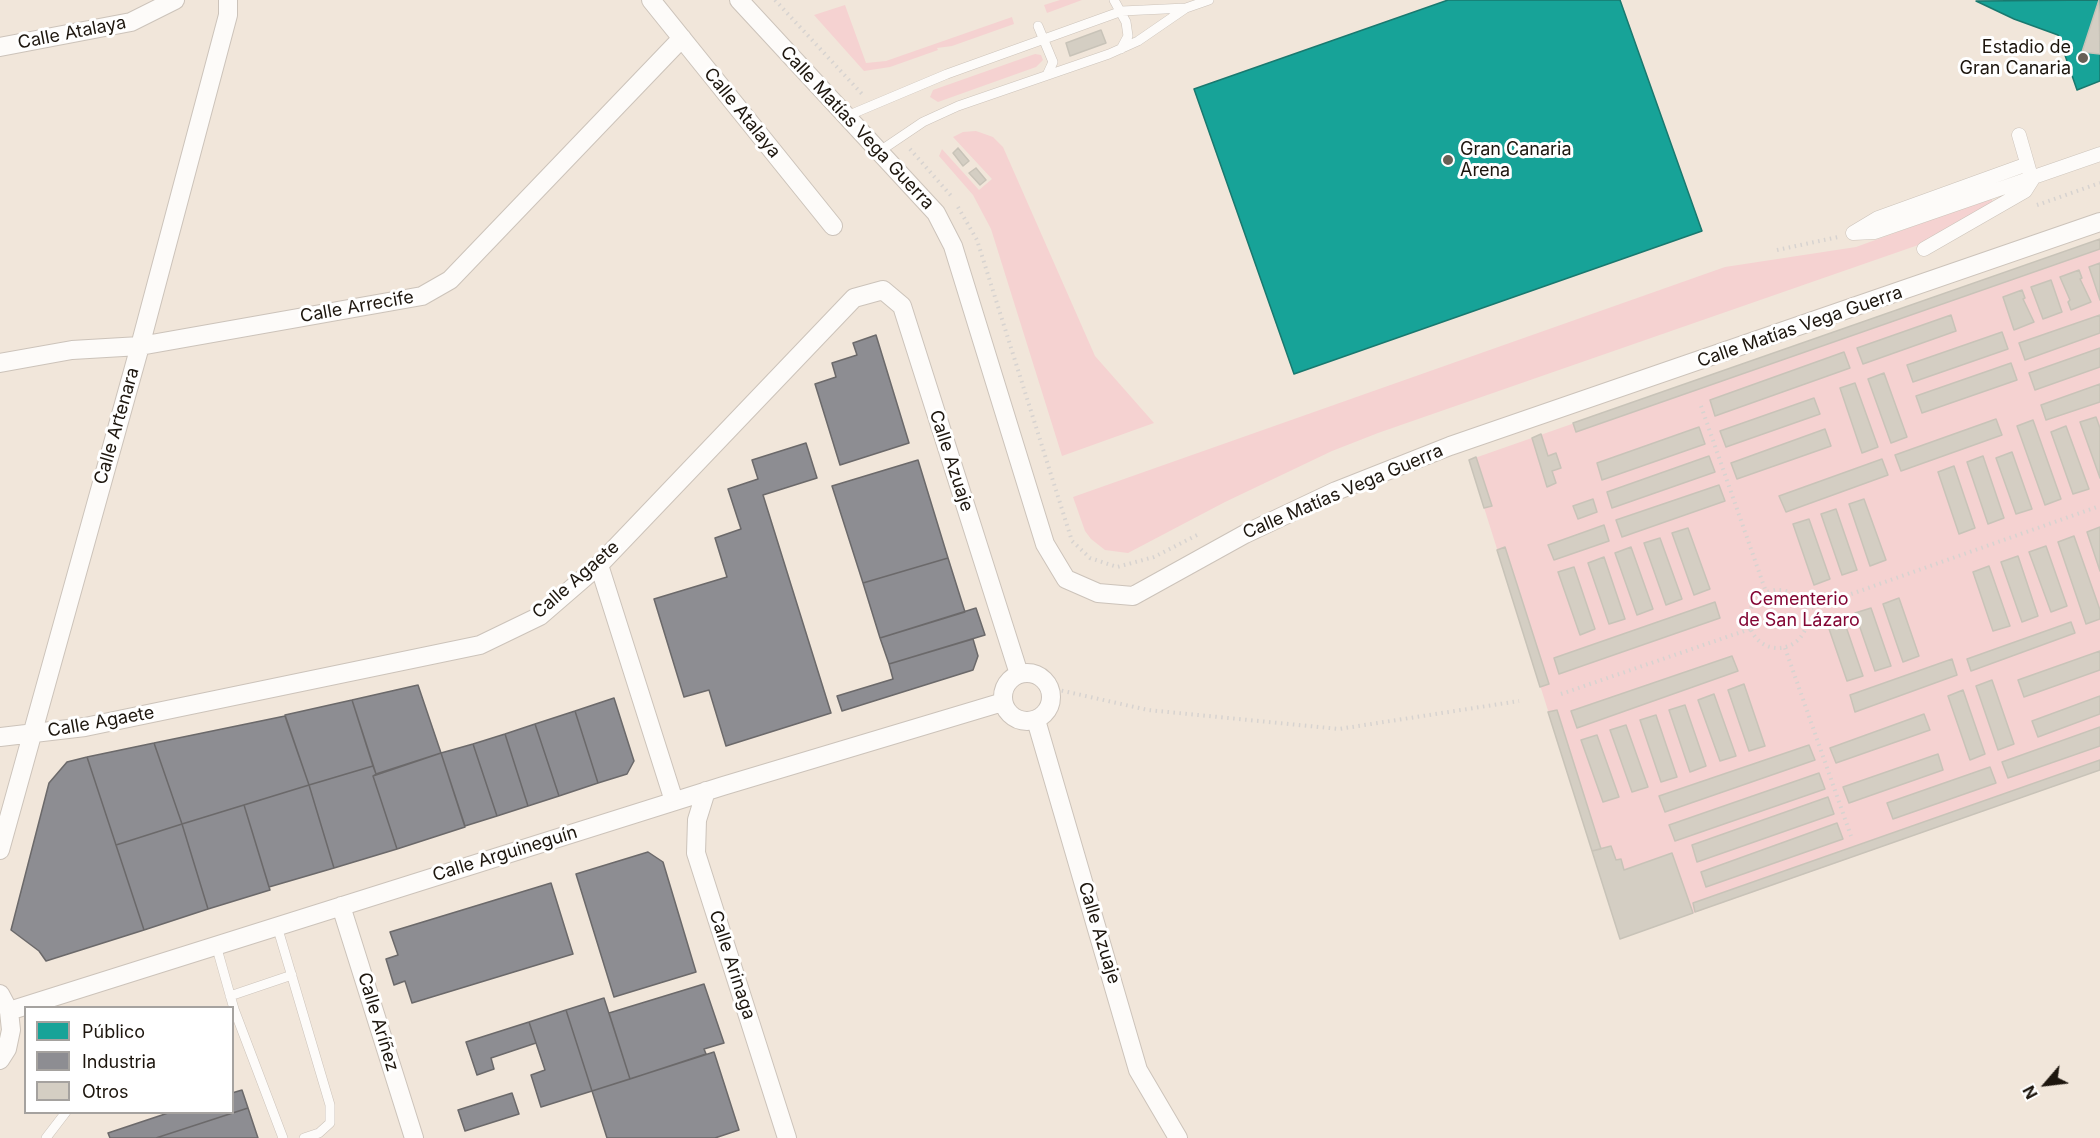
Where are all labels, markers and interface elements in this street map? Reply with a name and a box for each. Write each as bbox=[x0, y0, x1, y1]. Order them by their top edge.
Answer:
street label: Calle Atalaya bbox=[16, 12, 128, 54]
place label: Estadio de Gran Canaria bbox=[1959, 37, 2071, 80]
street label: Calle Matías Vega Guerra bbox=[776, 42, 938, 214]
marker: Estadio de Gran Canaria bbox=[2076, 51, 2090, 65]
street label: Calle Atalaya bbox=[699, 63, 785, 163]
place label: Gran Canaria Arena bbox=[1460, 139, 1572, 182]
marker: Gran Canaria Arena bbox=[1441, 153, 1455, 167]
street label: Calle Matías Vega Guerra bbox=[1695, 282, 1905, 372]
street label: Calle Arrecife bbox=[298, 286, 416, 328]
street label: Calle Artenara bbox=[90, 365, 144, 487]
street label: Calle Azuaje bbox=[924, 407, 978, 515]
street label: Calle Matías Vega Guerra bbox=[1240, 440, 1446, 544]
street label: Calle Agaete bbox=[528, 536, 624, 624]
park label: Cementerio de San Lázaro bbox=[1738, 589, 1860, 632]
street label: Calle Agaete bbox=[46, 702, 156, 742]
street label: Calle Arguineguín bbox=[430, 822, 580, 886]
street label: Calle Azuaje bbox=[1073, 879, 1125, 987]
street label: Calle Arinaga bbox=[704, 908, 760, 1022]
street label: Calle Aríñez bbox=[353, 970, 403, 1074]
legend bbox=[24, 1006, 234, 1114]
text: Público bbox=[82, 1021, 145, 1042]
text: Industria bbox=[82, 1051, 156, 1072]
north arrow bbox=[2016, 1054, 2076, 1114]
text: Otros bbox=[82, 1081, 128, 1102]
text: N bbox=[2018, 1082, 2042, 1103]

